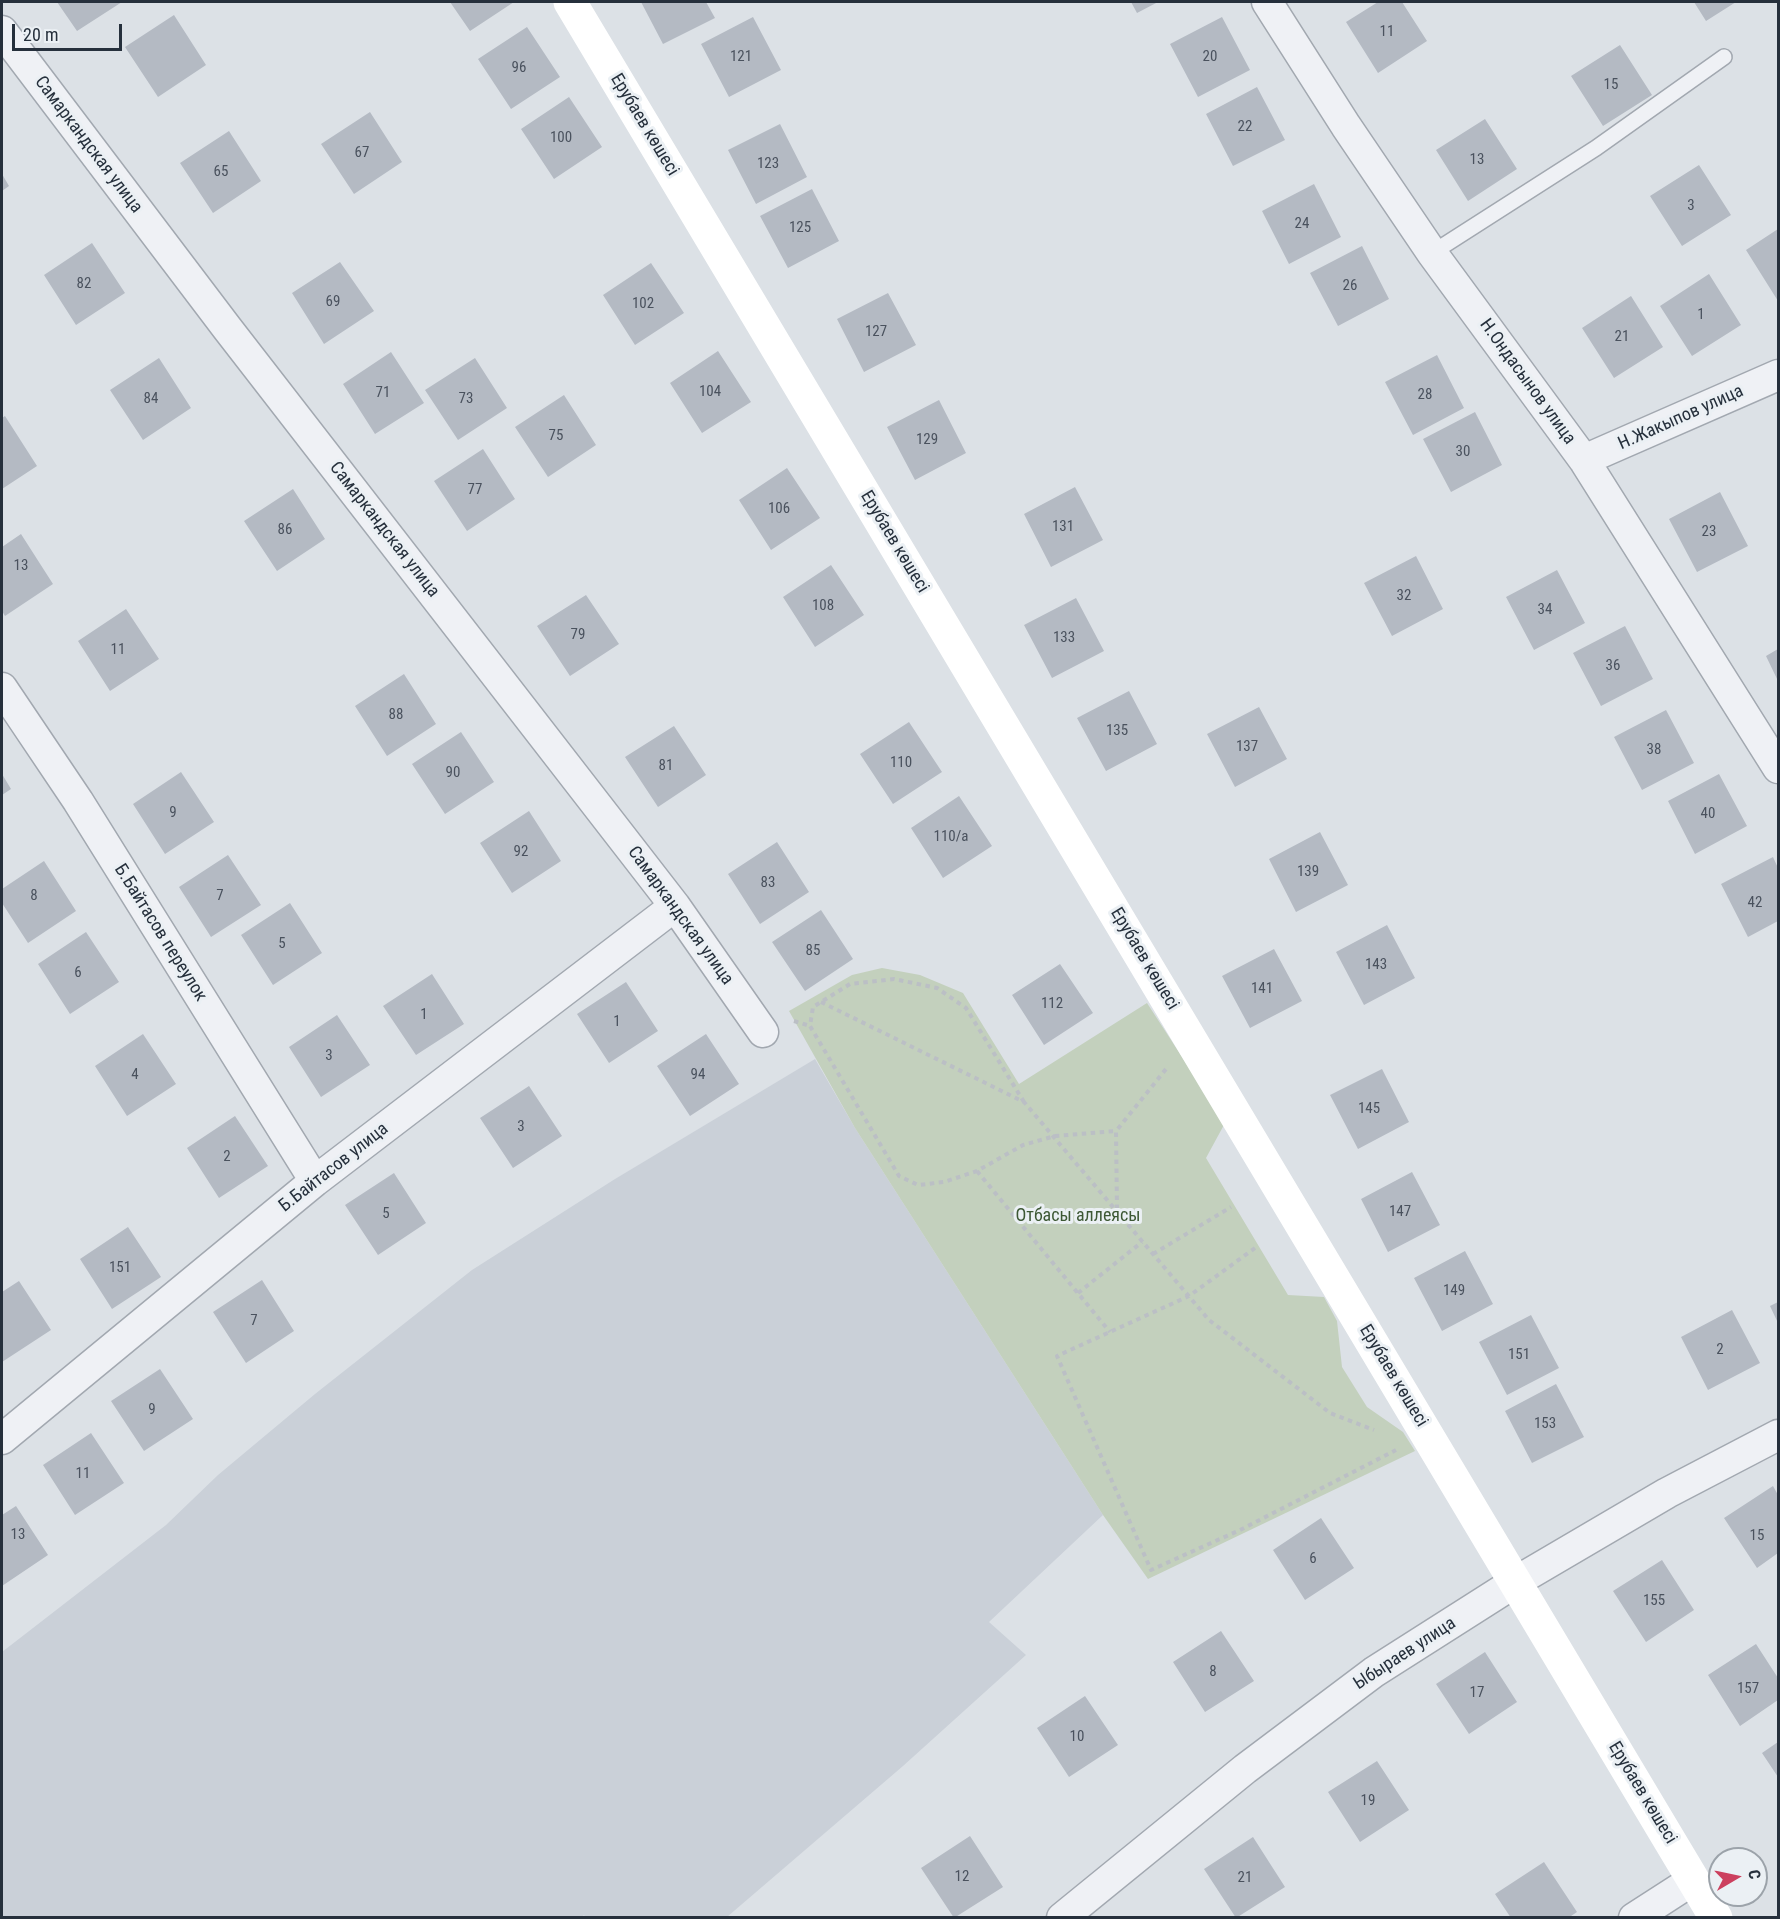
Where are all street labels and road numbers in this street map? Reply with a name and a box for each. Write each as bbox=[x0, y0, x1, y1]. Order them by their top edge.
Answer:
street label: Ерубаев көшесі bbox=[605, 70, 683, 180]
street label: Самаркандская улица bbox=[29, 72, 147, 218]
street label: Н.Ондасынов улица bbox=[1474, 315, 1580, 449]
street label: Н.Жакыпов улица bbox=[1615, 381, 1747, 455]
street label: Самаркандская улица bbox=[324, 458, 444, 602]
street label: Ерубаев көшесі bbox=[855, 487, 933, 597]
street label: Самаркандская улица bbox=[622, 843, 738, 989]
street label: Б.Байтасов переулок bbox=[109, 860, 211, 1006]
street label: Ерубаев көшесі bbox=[1105, 904, 1183, 1014]
street label: Б.Байтасов улица bbox=[275, 1119, 393, 1217]
street label: Ерубаев көшесі bbox=[1354, 1321, 1432, 1431]
street label: Ыбыраев улица bbox=[1350, 1613, 1460, 1695]
street label: Ерубаев көшесі bbox=[1603, 1738, 1681, 1848]

